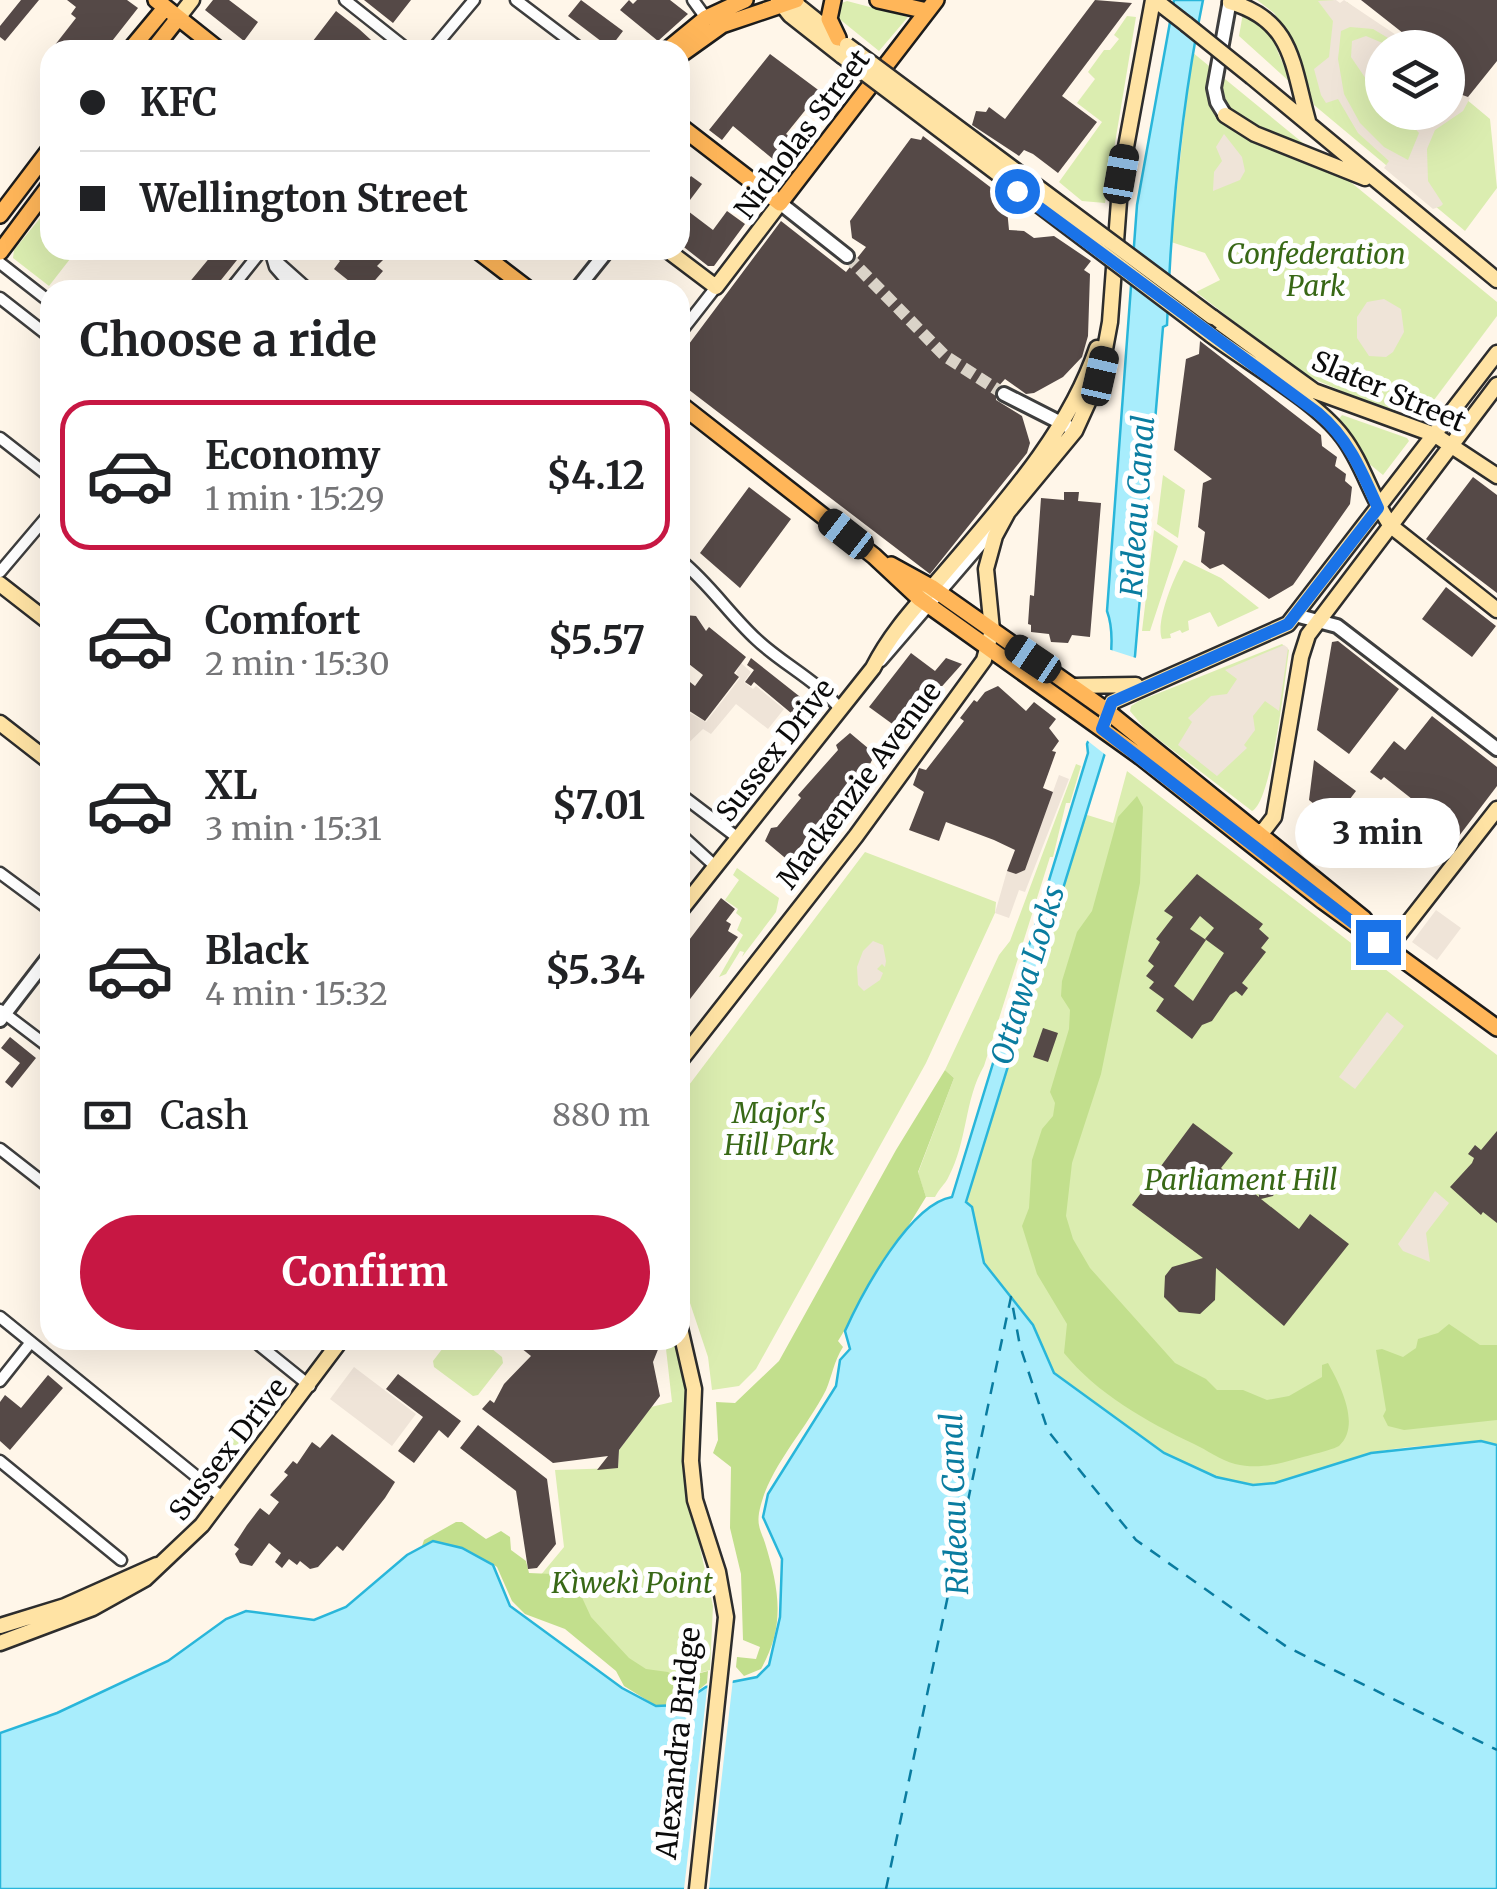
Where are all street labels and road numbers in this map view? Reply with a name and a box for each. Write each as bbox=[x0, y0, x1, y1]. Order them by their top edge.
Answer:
street label: Nicholas Street bbox=[727, 42, 877, 226]
street label: Slater Street bbox=[1306, 342, 1472, 440]
street label: Sussex Drive bbox=[708, 671, 842, 829]
street label: Mackenzie Avenue bbox=[769, 674, 949, 896]
street label: Sussex Drive bbox=[161, 1370, 295, 1528]
street label: Alexandra Bridge bbox=[648, 1625, 708, 1862]

